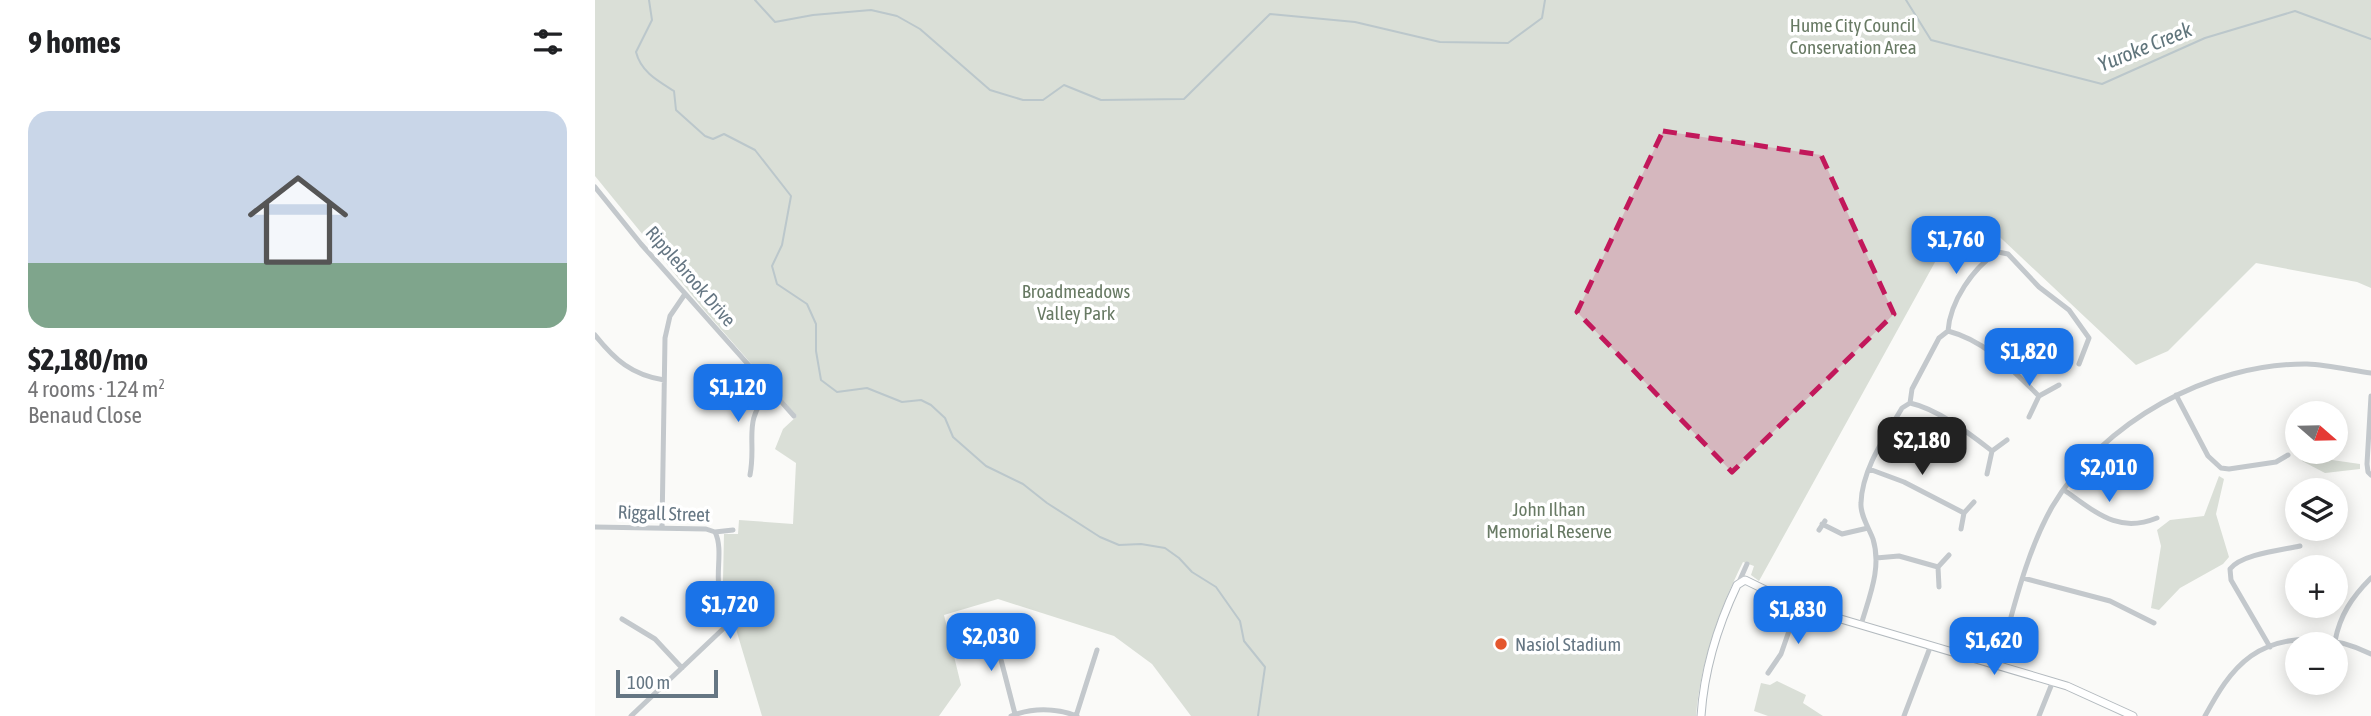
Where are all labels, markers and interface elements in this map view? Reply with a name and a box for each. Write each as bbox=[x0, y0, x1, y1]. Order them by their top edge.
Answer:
park label: Hume City Council Conservation Area bbox=[1789, 14, 1917, 58]
water label: Yuroke Creek bbox=[2094, 16, 2196, 76]
icon: filters bbox=[529, 23, 567, 61]
text: 9 homes bbox=[28, 25, 121, 59]
icon: home bbox=[235, 157, 361, 283]
pin: $1,760 bbox=[1899, 216, 2013, 276]
street label: Ripplebrook Drive bbox=[641, 221, 741, 331]
text: $1,760 bbox=[1928, 226, 1985, 252]
park label: Broadmeadows Valley Park bbox=[1022, 280, 1130, 324]
pin: $1,820 bbox=[1972, 328, 2086, 388]
text: $1,820 bbox=[2001, 338, 2058, 364]
text: $2,180/mo bbox=[28, 342, 148, 376]
pin: $1,120 bbox=[681, 364, 795, 424]
text: $1,120 bbox=[710, 374, 767, 400]
text: 4 rooms · 124 m² bbox=[28, 376, 165, 402]
north arrow bbox=[2285, 401, 2349, 464]
map controls bbox=[2285, 401, 2348, 695]
text: Benaud Close bbox=[28, 402, 142, 428]
pin: $2,180 bbox=[1865, 418, 1979, 477]
text: $2,180 bbox=[1894, 427, 1951, 453]
pin: $2,010 bbox=[2052, 444, 2166, 504]
text: $2,010 bbox=[2081, 454, 2138, 480]
button: layers bbox=[2285, 478, 2348, 541]
park label: John Ilhan Memorial Reserve bbox=[1486, 498, 1612, 542]
street label: Riggall Street bbox=[617, 500, 711, 526]
button: + bbox=[2285, 555, 2348, 618]
pin: $1,720 bbox=[673, 582, 787, 641]
pin: $1,830 bbox=[1741, 586, 1855, 646]
text: $1,720 bbox=[702, 591, 759, 617]
text: $1,830 bbox=[1770, 596, 1827, 622]
pin: $2,030 bbox=[934, 614, 1048, 673]
pin: $1,620 bbox=[1937, 618, 2051, 677]
text: $2,030 bbox=[963, 623, 1020, 649]
text: $1,620 bbox=[1966, 627, 2023, 653]
button: − bbox=[2285, 632, 2348, 695]
place label: Nasiol Stadium bbox=[1515, 633, 1621, 655]
marker: Nasiol Stadium bbox=[1493, 636, 1509, 652]
scale bar bbox=[616, 667, 717, 699]
text: 100 m bbox=[627, 671, 670, 693]

